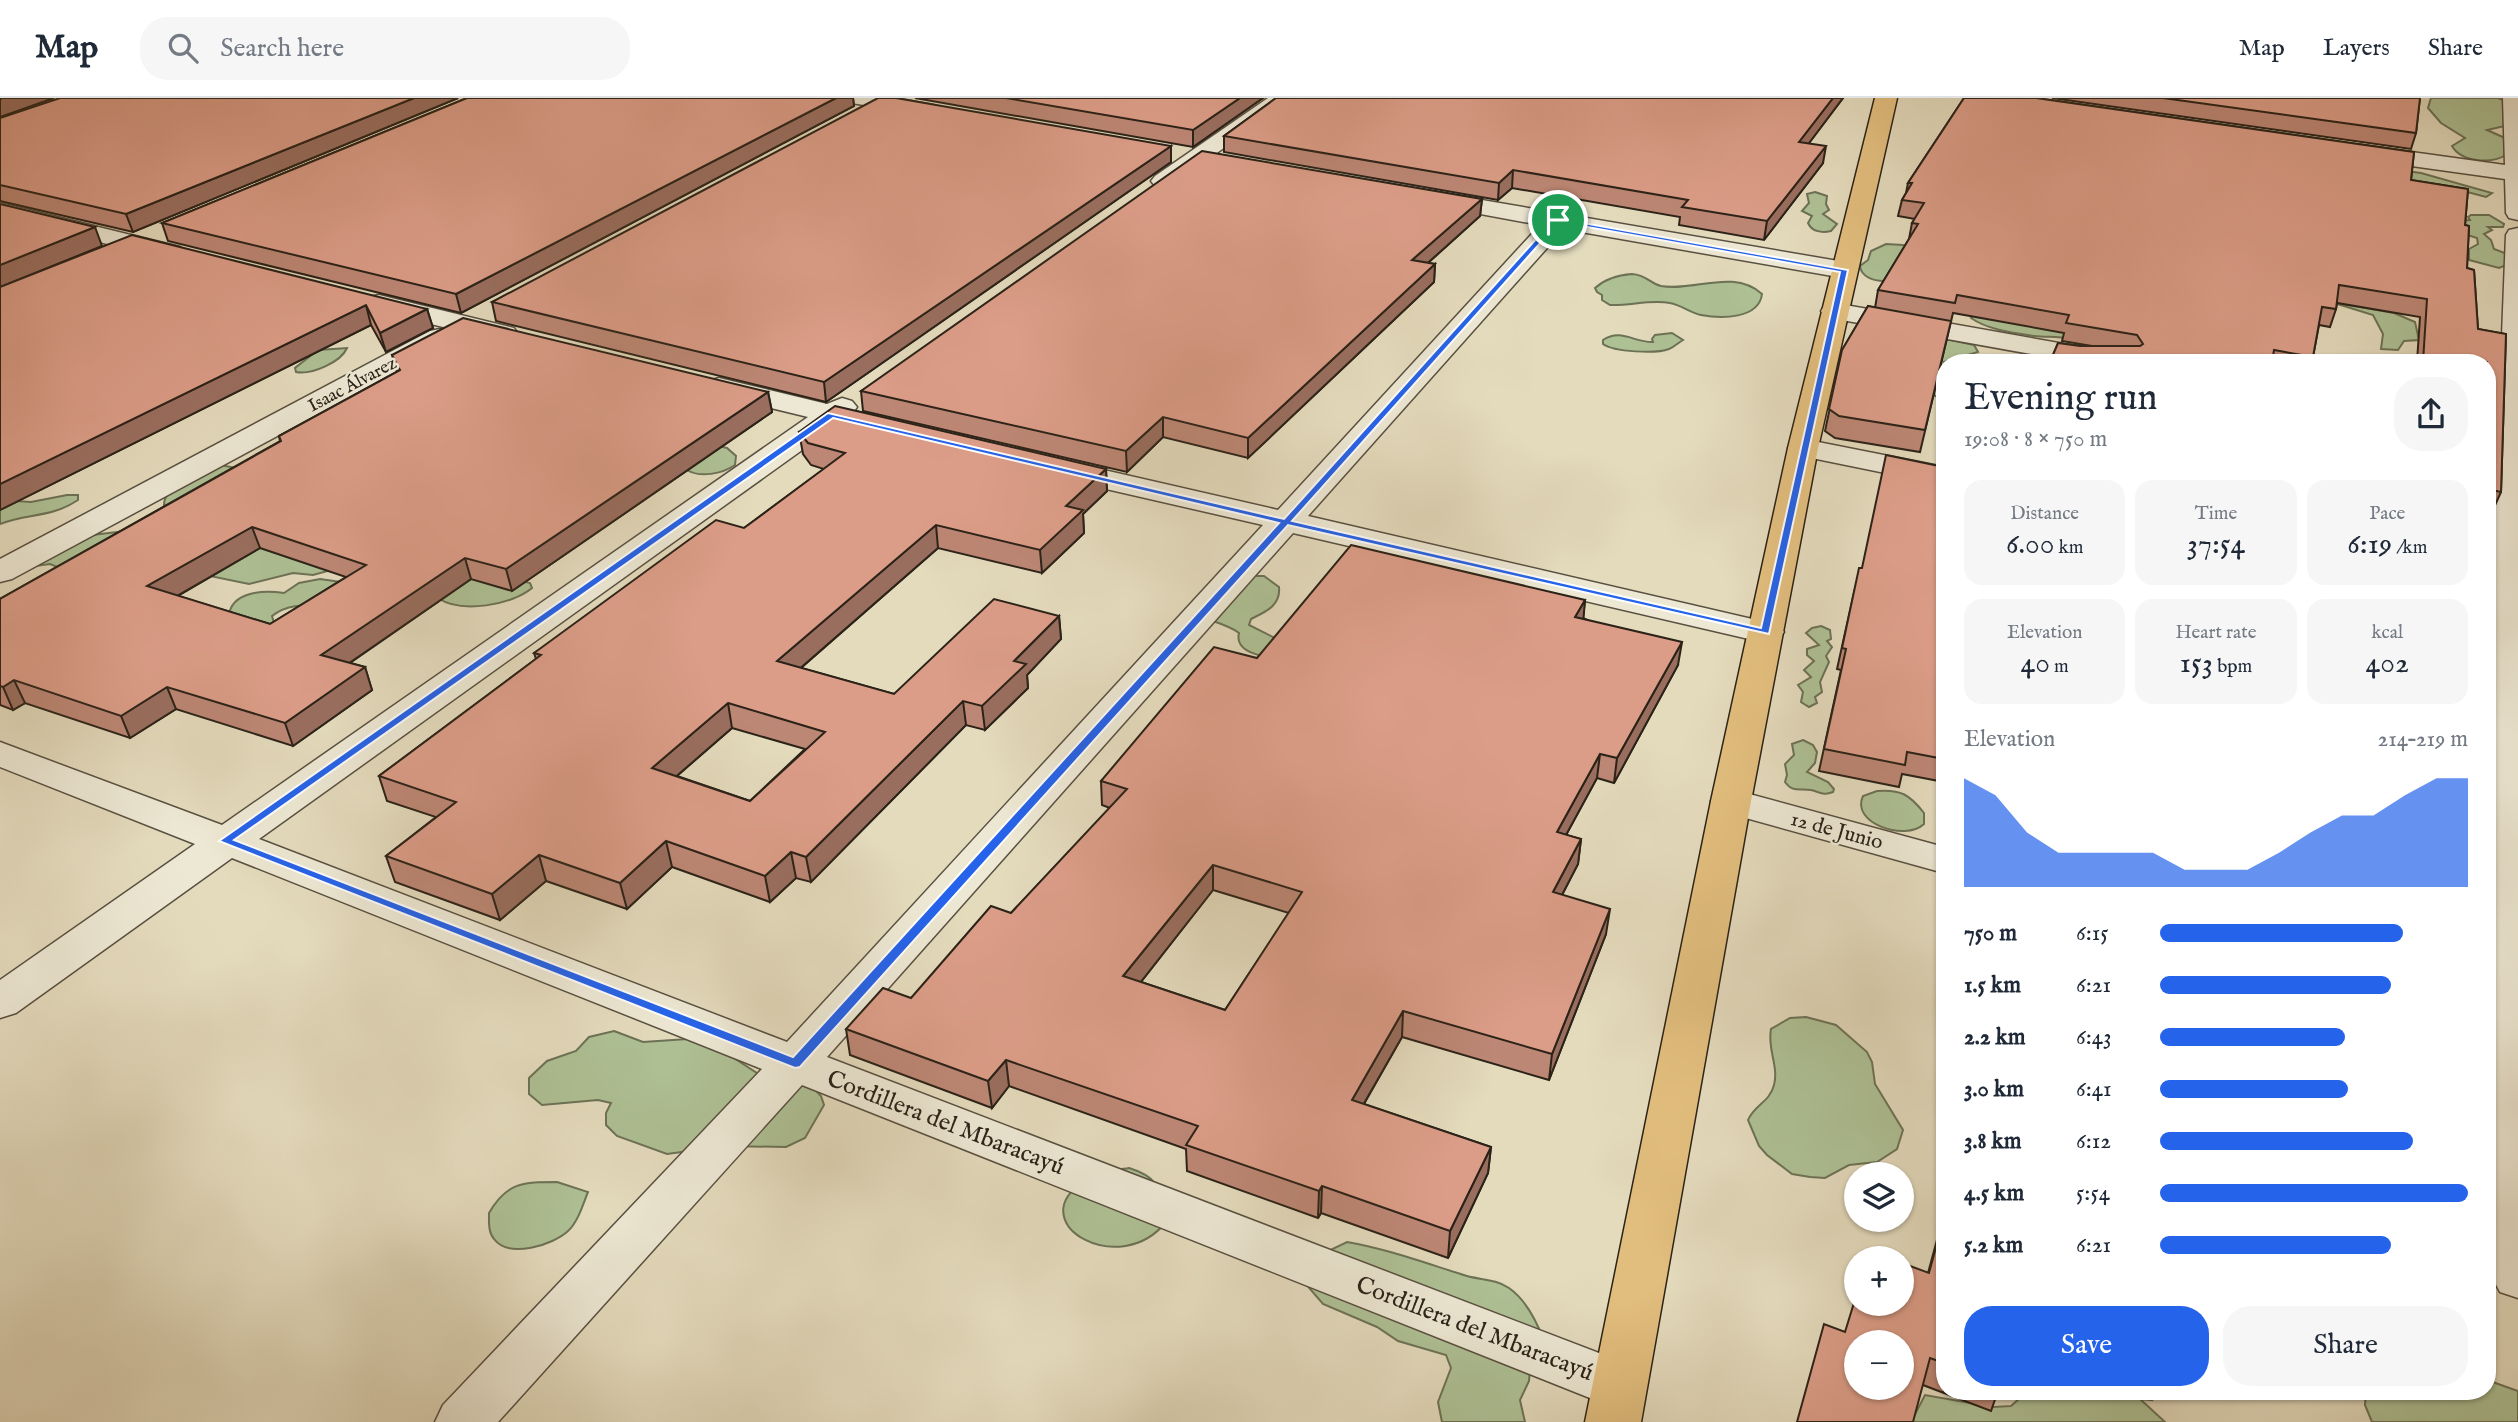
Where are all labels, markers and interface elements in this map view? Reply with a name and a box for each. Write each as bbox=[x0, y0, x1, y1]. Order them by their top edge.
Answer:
search box bbox=[140, 17, 630, 80]
text: Map bbox=[35, 27, 98, 69]
icon: search bbox=[164, 29, 202, 67]
text: Search here bbox=[220, 32, 344, 65]
text: Map bbox=[2239, 33, 2285, 64]
text: Layers bbox=[2323, 33, 2390, 64]
text: Share bbox=[2428, 33, 2483, 64]
pin bbox=[1528, 190, 1588, 250]
icon: arrive bbox=[1539, 201, 1577, 239]
street label: Isaac Álvarez bbox=[304, 351, 401, 418]
text: Evening run bbox=[1964, 375, 2158, 423]
button: share bbox=[2394, 377, 2468, 451]
text: 19:08 · 8 × 750 m bbox=[1964, 425, 2107, 454]
text: Distance bbox=[2010, 502, 2079, 526]
text: Time bbox=[2195, 502, 2237, 526]
text: Pace bbox=[2369, 502, 2405, 526]
text: 6.00 bbox=[2006, 526, 2054, 564]
text: 37:54 bbox=[2187, 526, 2245, 564]
text: 6:19 bbox=[2347, 526, 2392, 564]
text: km bbox=[2054, 536, 2083, 560]
text: /km bbox=[2392, 536, 2427, 560]
text: Elevation bbox=[2007, 621, 2082, 645]
text: Heart rate bbox=[2175, 621, 2257, 645]
text: kcal bbox=[2371, 621, 2403, 645]
text: 40 bbox=[2021, 645, 2050, 683]
text: 153 bbox=[2180, 645, 2213, 683]
text: 402 bbox=[2366, 645, 2409, 683]
text: m bbox=[2050, 655, 2069, 679]
text: bpm bbox=[2213, 655, 2252, 679]
text: Elevation bbox=[1964, 725, 2055, 754]
text: 214–219 m bbox=[2377, 725, 2468, 754]
street label: 12 de Junio bbox=[1787, 806, 1886, 857]
text: 750 m bbox=[1964, 919, 2017, 948]
text: 6:15 bbox=[2076, 919, 2109, 948]
text: 1.5 km bbox=[1964, 971, 2021, 1000]
text: 6:21 bbox=[2076, 971, 2111, 1000]
text: 2.2 km bbox=[1964, 1023, 2026, 1052]
text: 6:43 bbox=[2076, 1023, 2112, 1052]
street label: Cordillera del Mbaracayú bbox=[822, 1064, 1069, 1183]
text: 3.0 km bbox=[1964, 1075, 2024, 1104]
text: 6:41 bbox=[2076, 1075, 2112, 1104]
text: 3.8 km bbox=[1964, 1127, 2022, 1156]
text: 6:12 bbox=[2076, 1127, 2111, 1156]
map controls bbox=[1844, 1162, 1914, 1400]
button: layers bbox=[1844, 1162, 1914, 1232]
text: 4.5 km bbox=[1964, 1179, 2024, 1208]
text: 5:54 bbox=[2076, 1179, 2110, 1208]
text: 5.2 km bbox=[1964, 1231, 2023, 1260]
text: 6:21 bbox=[2076, 1231, 2111, 1260]
button: + bbox=[1844, 1246, 1914, 1316]
street label: Cordillera del Mbaracayú bbox=[1351, 1270, 1598, 1389]
button: Save bbox=[1964, 1306, 2209, 1386]
button: Share bbox=[2223, 1306, 2468, 1386]
button: − bbox=[1844, 1330, 1914, 1400]

